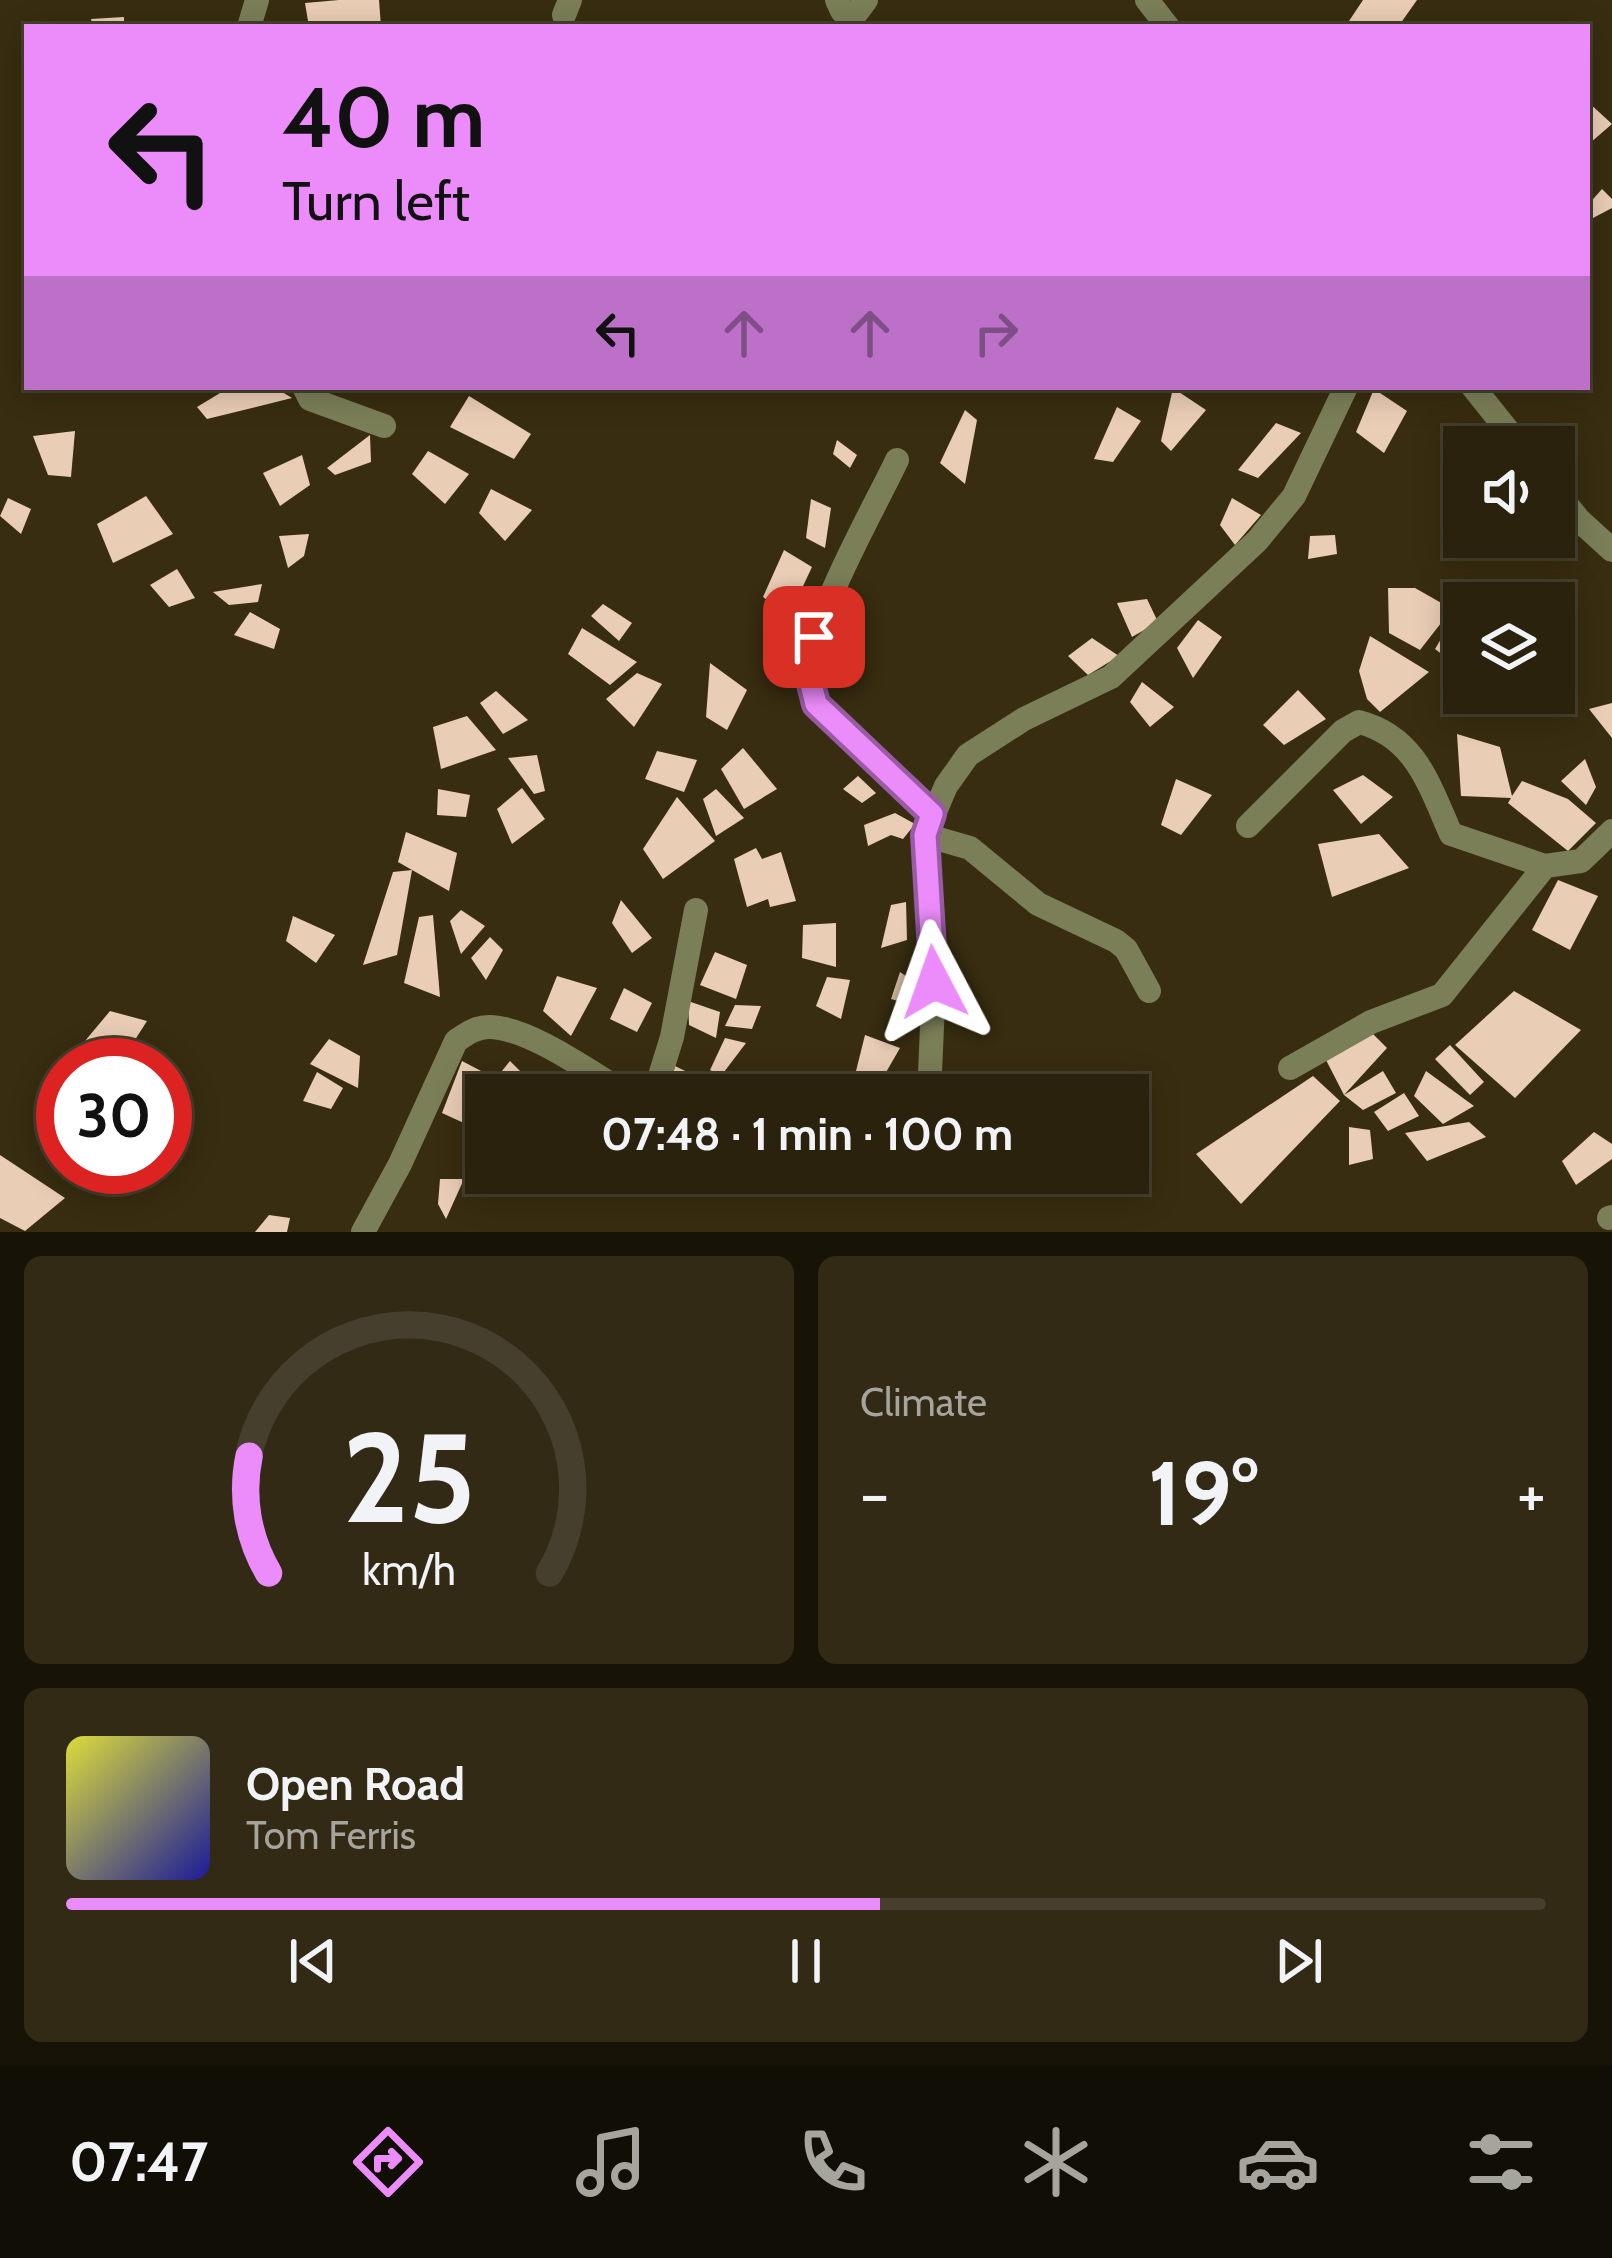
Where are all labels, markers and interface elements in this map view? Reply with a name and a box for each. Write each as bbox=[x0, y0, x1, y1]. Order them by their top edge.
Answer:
text: 40 m bbox=[282, 66, 485, 168]
icon: left bbox=[84, 72, 240, 228]
text: Turn left bbox=[282, 168, 470, 234]
icon: left bbox=[585, 300, 651, 366]
icon: ahead bbox=[711, 300, 777, 366]
icon: ahead bbox=[837, 300, 903, 366]
icon: right bbox=[963, 300, 1029, 366]
map controls bbox=[1443, 426, 1575, 714]
button: sound bbox=[1443, 426, 1575, 558]
button: layers bbox=[1443, 582, 1575, 714]
pin bbox=[763, 586, 865, 688]
icon: arrive bbox=[781, 604, 847, 670]
position arrow bbox=[871, 919, 997, 1045]
speed limit sign: 30 bbox=[36, 1038, 192, 1194]
text: 07:48 · 1 min · 100 m bbox=[601, 1107, 1013, 1161]
text: Climate bbox=[860, 1378, 987, 1426]
text: 25 bbox=[342, 1402, 476, 1553]
text: 19° bbox=[1148, 1438, 1258, 1548]
text: − bbox=[860, 1453, 889, 1534]
text: + bbox=[1517, 1453, 1546, 1534]
text: km/h bbox=[362, 1544, 456, 1596]
text: Open Road bbox=[246, 1757, 465, 1811]
text: Tom Ferris bbox=[246, 1811, 416, 1859]
icon: previous bbox=[280, 1928, 346, 1994]
icon: pause bbox=[773, 1928, 839, 1994]
icon: next bbox=[1266, 1928, 1332, 1994]
icon: directions bbox=[346, 2120, 430, 2204]
icon: music bbox=[569, 2120, 653, 2204]
icon: phone bbox=[791, 2120, 875, 2204]
icon: climate bbox=[1014, 2120, 1098, 2204]
icon: car bbox=[1236, 2120, 1320, 2204]
icon: filters bbox=[1459, 2120, 1543, 2204]
text: 07:47 bbox=[69, 2129, 208, 2195]

